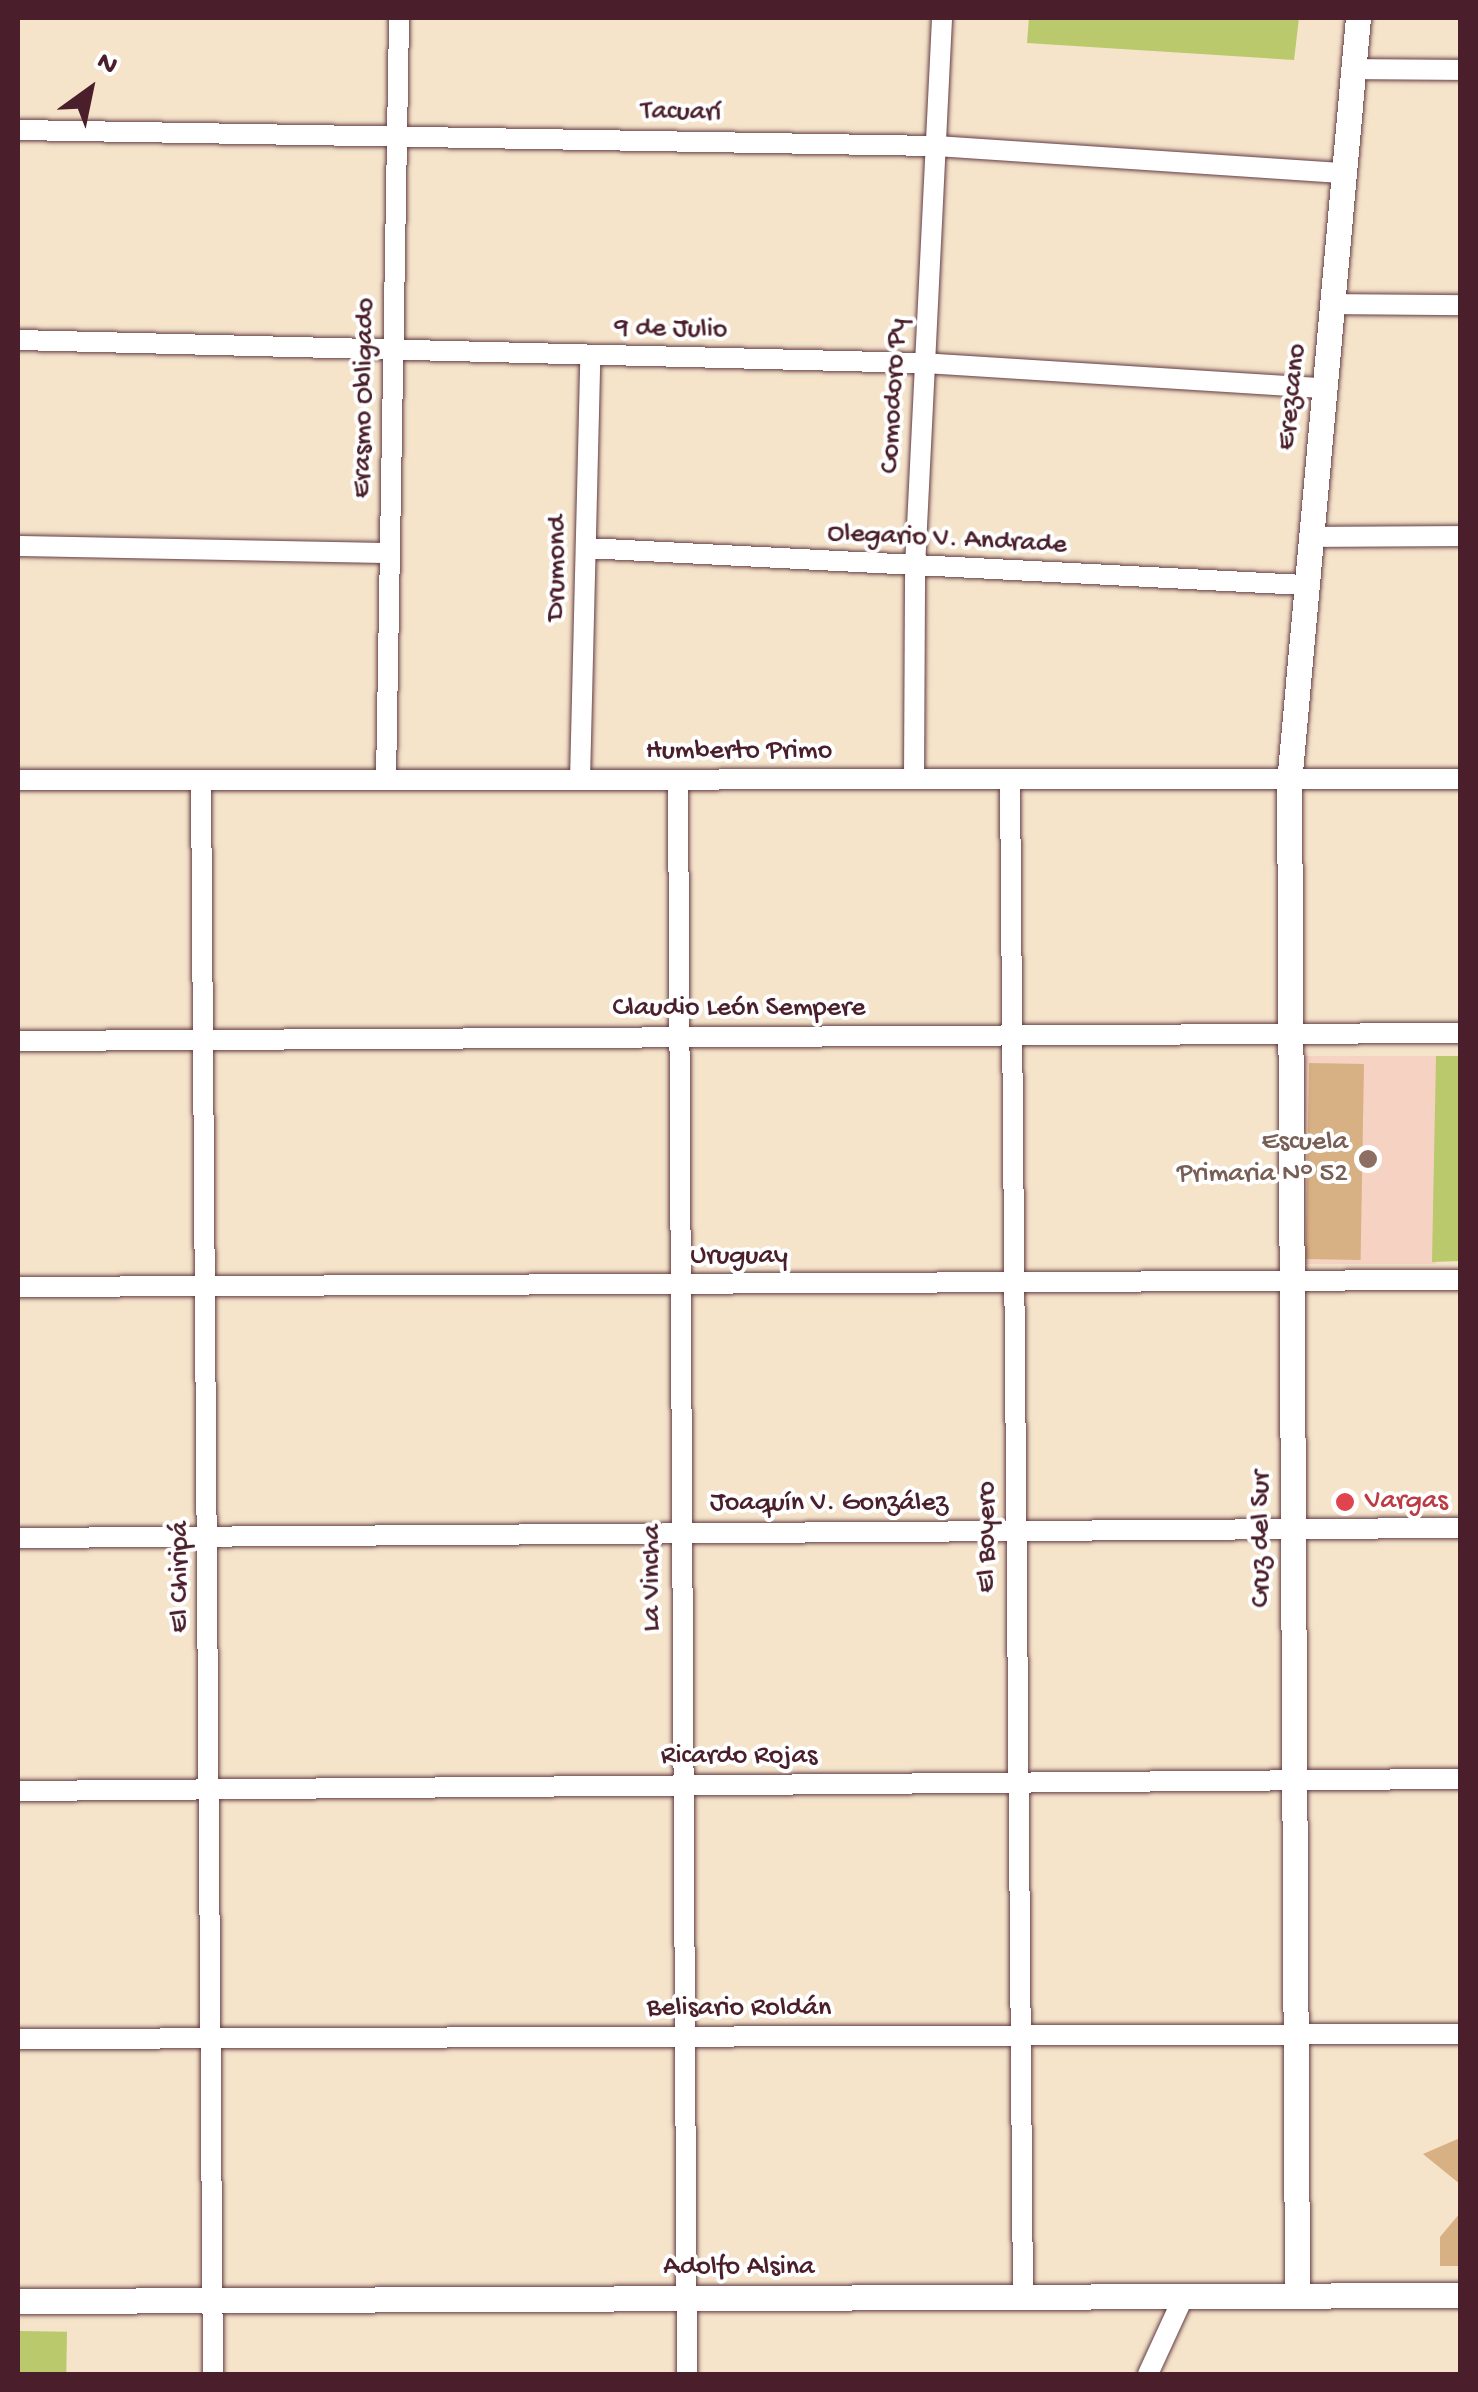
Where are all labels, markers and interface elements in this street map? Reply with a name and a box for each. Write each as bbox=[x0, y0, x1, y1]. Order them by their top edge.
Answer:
north arrow bbox=[40, 40, 140, 140]
text: N bbox=[90, 46, 123, 83]
street label: Tacuarí bbox=[640, 96, 722, 130]
street label: Erasmo Obligado bbox=[346, 297, 384, 499]
street label: 9 de Julio bbox=[614, 312, 728, 348]
street label: Comodoro Py bbox=[874, 318, 916, 474]
street label: Erezcano bbox=[1271, 342, 1315, 452]
street label: Drumond bbox=[540, 515, 576, 621]
street label: Olegario V. Andrade bbox=[826, 517, 1068, 563]
street label: Humberto Primo bbox=[646, 735, 832, 769]
street label: Claudio León Sempere bbox=[613, 992, 865, 1026]
place label: Escuela Primaria N° 52 bbox=[1177, 1126, 1348, 1192]
marker: Escuela Primaria N° 52 bbox=[1357, 1148, 1379, 1170]
street label: Uruguay bbox=[690, 1240, 788, 1274]
street label: Cruz del Sur bbox=[1245, 1471, 1279, 1607]
street label: El Boyero bbox=[971, 1481, 1005, 1593]
place label: Vargas bbox=[1365, 1485, 1448, 1519]
street label: Joaquín V. González bbox=[710, 1487, 948, 1521]
marker: Vargas bbox=[1334, 1491, 1356, 1513]
street label: El Chiripá bbox=[164, 1521, 198, 1633]
street label: La Vincha bbox=[636, 1524, 670, 1632]
street label: Ricardo Rojas bbox=[661, 1740, 817, 1774]
street label: Belisario Roldán bbox=[647, 1992, 831, 2026]
street label: Adolfo Alsina bbox=[663, 2251, 815, 2285]

